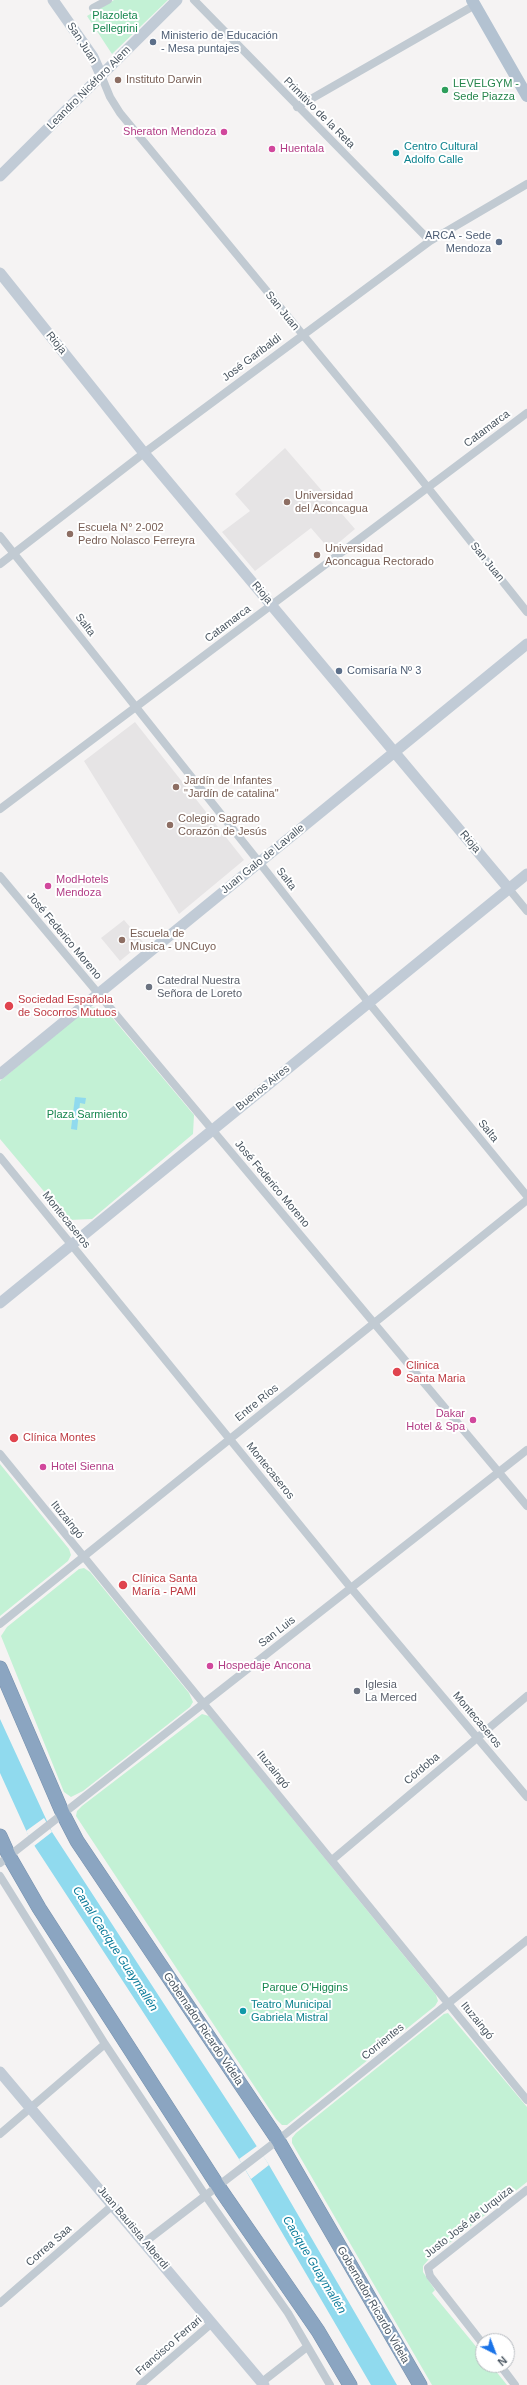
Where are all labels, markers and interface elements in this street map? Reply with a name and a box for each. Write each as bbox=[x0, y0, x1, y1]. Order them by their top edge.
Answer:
park label: Plazoleta Pellegrini bbox=[92, 9, 138, 35]
street label: San Juan bbox=[64, 20, 100, 66]
place label: Ministerio de Educación - Mesa puntajes bbox=[161, 29, 278, 55]
marker: Ministerio de Educación - Mesa puntajes bbox=[148, 37, 158, 47]
street label: Leandro Nicéforo Alem bbox=[45, 44, 133, 132]
place label: Instituto Darwin bbox=[126, 73, 202, 87]
marker: Instituto Darwin bbox=[113, 75, 123, 85]
street label: Primitivo de la Reta bbox=[281, 75, 357, 151]
place label: LEVELGYM - Sede Piazza bbox=[453, 77, 519, 103]
marker: LEVELGYM - Sede Piazza bbox=[440, 85, 450, 95]
place label: Sheraton Mendoza bbox=[123, 125, 216, 139]
marker: Sheraton Mendoza bbox=[219, 127, 229, 137]
place label: Centro Cultural Adolfo Calle bbox=[404, 140, 478, 166]
place label: Huentala bbox=[280, 142, 324, 156]
marker: Huentala bbox=[267, 144, 277, 154]
marker: Centro Cultural Adolfo Calle bbox=[391, 148, 401, 158]
place label: ARCA - Sede Mendoza bbox=[425, 229, 491, 255]
marker: ARCA - Sede Mendoza bbox=[494, 237, 504, 247]
street label: San Juan bbox=[262, 289, 302, 333]
street label: Rioja bbox=[43, 329, 69, 357]
street label: José Garibaldi bbox=[220, 332, 284, 384]
street label: Catamarca bbox=[462, 408, 512, 450]
place label: Universidad del Aconcagua bbox=[295, 489, 368, 515]
marker: Universidad del Aconcagua bbox=[282, 497, 292, 507]
place label: Escuela N° 2-002 Pedro Nolasco Ferreyra bbox=[78, 521, 195, 547]
marker: Escuela N° 2-002 Pedro Nolasco Ferreyra bbox=[65, 529, 75, 539]
street label: San Juan bbox=[467, 540, 507, 584]
place label: Universidad Aconcagua Rectorado bbox=[325, 542, 434, 568]
marker: Universidad Aconcagua Rectorado bbox=[312, 550, 322, 560]
street label: Rioja bbox=[249, 579, 275, 607]
street label: Catamarca bbox=[203, 603, 253, 645]
street label: Salta bbox=[72, 611, 98, 639]
place label: Comisaría Nº 3 bbox=[347, 664, 421, 678]
marker: Comisaría Nº 3 bbox=[334, 666, 344, 676]
place label: Jardín de Infantes "Jardín de catalina" bbox=[184, 774, 279, 800]
marker: Jardín de Infantes "Jardín de catalina" bbox=[171, 782, 181, 792]
place label: Colegio Sagrado Corazón de Jesús bbox=[178, 812, 267, 838]
marker: Colegio Sagrado Corazón de Jesús bbox=[165, 820, 175, 830]
street label: Juan Galo de Lavalle bbox=[219, 821, 307, 897]
street label: Rioja bbox=[457, 828, 483, 856]
street label: Salta bbox=[273, 865, 299, 893]
place label: ModHotels Mendoza bbox=[56, 873, 109, 899]
marker: ModHotels Mendoza bbox=[43, 881, 53, 891]
street label: José Federico Moreno bbox=[24, 890, 104, 982]
place label: Escuela de Musica - UNCuyo bbox=[130, 927, 216, 953]
marker: Escuela de Musica - UNCuyo bbox=[117, 935, 127, 945]
place label: Catedral Nuestra Señora de Loreto bbox=[157, 974, 242, 1000]
marker: Catedral Nuestra Señora de Loreto bbox=[144, 982, 154, 992]
place label: Sociedad Española de Socorros Mutuos bbox=[18, 993, 116, 1019]
marker: Sociedad Española de Socorros Mutuos bbox=[3, 1000, 15, 1012]
street label: Buenos Aires bbox=[233, 1062, 293, 1114]
park label: Plaza Sarmiento bbox=[47, 1108, 127, 1122]
street label: Salta bbox=[475, 1117, 501, 1145]
street label: José Federico Moreno bbox=[232, 1138, 312, 1230]
street label: Montecaseros bbox=[39, 1189, 93, 1251]
place label: Clinica Santa Maria bbox=[406, 1359, 465, 1385]
marker: Clinica Santa Maria bbox=[391, 1366, 403, 1378]
street label: Entre Ríos bbox=[233, 1382, 281, 1424]
place label: Dakar Hotel & Spa bbox=[406, 1407, 465, 1433]
marker: Dakar Hotel & Spa bbox=[468, 1415, 478, 1425]
place label: Clínica Montes bbox=[23, 1431, 96, 1445]
marker: Clínica Montes bbox=[8, 1432, 20, 1444]
street label: Montecaseros bbox=[243, 1440, 297, 1502]
place label: Hotel Sienna bbox=[51, 1460, 114, 1474]
marker: Hotel Sienna bbox=[38, 1462, 48, 1472]
street label: Ituzaingó bbox=[48, 1498, 86, 1542]
place label: Clínica Santa María - PAMI bbox=[132, 1572, 197, 1598]
marker: Clínica Santa María - PAMI bbox=[117, 1579, 129, 1591]
street label: San Luis bbox=[256, 1614, 298, 1650]
place label: Hospedaje Ancona bbox=[218, 1659, 311, 1673]
marker: Hospedaje Ancona bbox=[205, 1661, 215, 1671]
place label: Iglesia La Merced bbox=[365, 1678, 417, 1704]
marker: Iglesia La Merced bbox=[352, 1686, 362, 1696]
street label: Montecaseros bbox=[450, 1689, 504, 1751]
street label: Ituzaingó bbox=[254, 1748, 292, 1792]
street label: Córdoba bbox=[402, 1750, 442, 1788]
water label: Canal Cacique Guaymallén bbox=[69, 1884, 161, 2014]
street label: Gobernador Ricardo Videla bbox=[160, 1970, 246, 2088]
park label: Parque O'Higgins bbox=[262, 1981, 348, 1995]
place label: Teatro Municipal Gabriela Mistral bbox=[251, 1998, 331, 2024]
street label: Ituzaingó bbox=[458, 1999, 496, 2043]
marker: Teatro Municipal Gabriela Mistral bbox=[238, 2006, 248, 2016]
street label: Corrientes bbox=[359, 2021, 407, 2063]
street label: Justo José de Urquiza bbox=[422, 2183, 516, 2261]
street label: Juan Bautista Alberdi bbox=[95, 2184, 171, 2272]
water label: Cacique Guaymallén bbox=[279, 2214, 349, 2316]
street label: Correa Saa bbox=[23, 2223, 75, 2269]
street label: Gobernador Ricardo Videla bbox=[334, 2244, 412, 2366]
street label: Francisco Ferrari bbox=[133, 2314, 205, 2378]
north arrow bbox=[475, 2333, 515, 2373]
text: N bbox=[495, 2354, 509, 2368]

